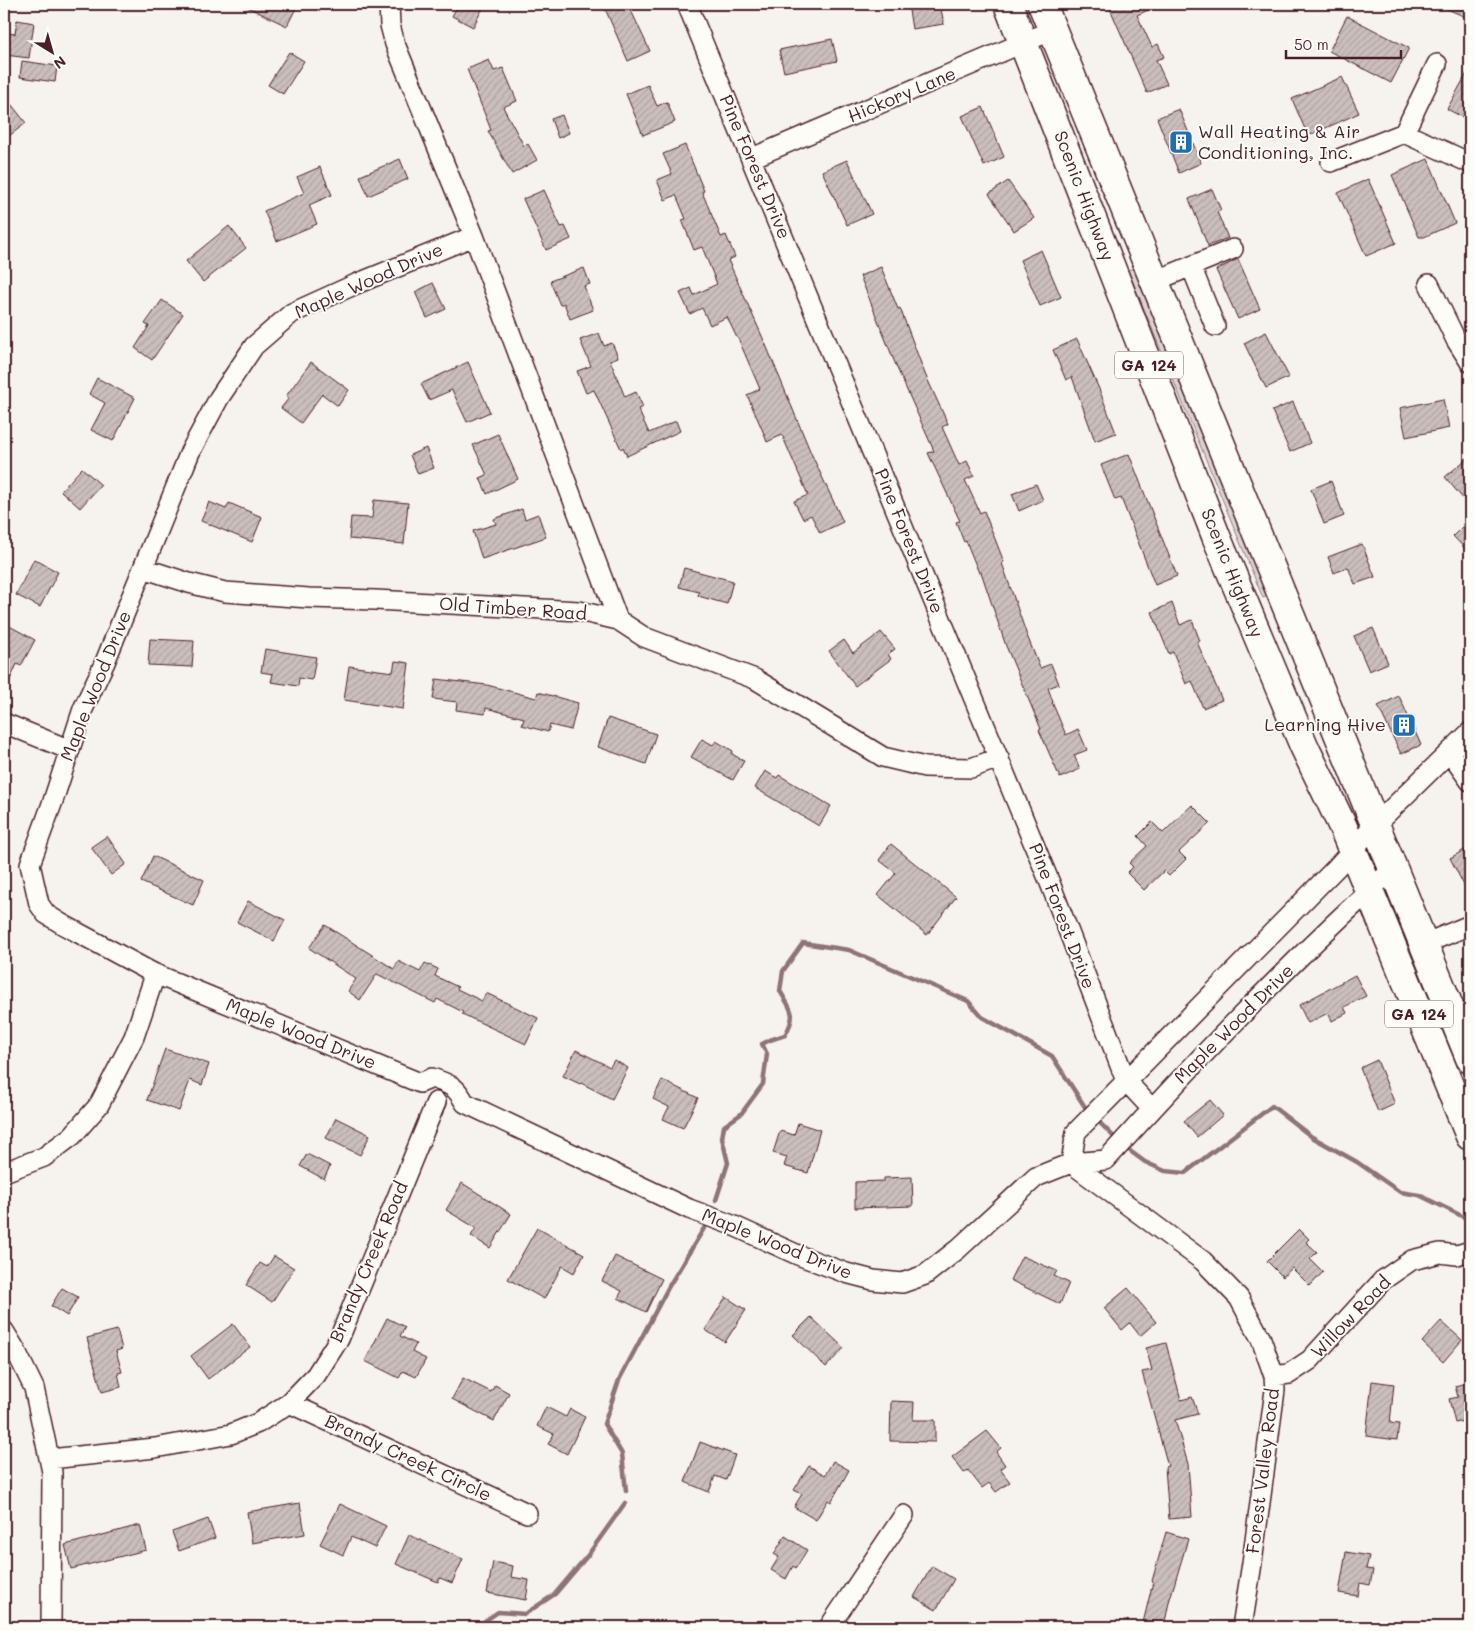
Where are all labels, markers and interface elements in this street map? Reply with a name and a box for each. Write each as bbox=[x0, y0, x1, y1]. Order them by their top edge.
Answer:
north arrow bbox=[28, 28, 78, 78]
scale bar bbox=[1286, 28, 1402, 60]
text: 50 m bbox=[1294, 34, 1329, 54]
text: N bbox=[50, 52, 70, 74]
street label: Hickory Lane bbox=[844, 61, 959, 128]
street label: Pine Forest Drive bbox=[715, 91, 797, 242]
place label: Wall Heating & Air Conditioning, Inc. bbox=[1198, 119, 1360, 164]
street label: Scenic Highway bbox=[1049, 127, 1121, 264]
building icon: Wall Heating & Air Conditioning, Inc. bbox=[1168, 129, 1194, 155]
street label: Maple Wood Drive bbox=[291, 237, 447, 324]
road number: GA 124 bbox=[1115, 352, 1183, 378]
street label: Pine Forest Drive bbox=[870, 465, 950, 617]
street label: Scenic Highway bbox=[1196, 505, 1270, 641]
street label: Old Timber Road bbox=[438, 591, 588, 625]
street label: Maple Wood Drive bbox=[54, 607, 136, 764]
place label: Learning Hive bbox=[1264, 712, 1386, 736]
building icon: Learning Hive bbox=[1391, 712, 1417, 738]
street label: Pine Forest Drive bbox=[1024, 839, 1102, 992]
street label: Maple Wood Drive bbox=[1168, 958, 1298, 1088]
street label: Maple Wood Drive bbox=[223, 992, 380, 1074]
road number: GA 124 bbox=[1385, 1001, 1453, 1028]
street label: Brandy Creek Road bbox=[323, 1178, 413, 1346]
street label: Maple Wood Drive bbox=[699, 1202, 856, 1284]
street label: Willow Road bbox=[1305, 1270, 1396, 1363]
street label: Forest Valley Road bbox=[1240, 1387, 1284, 1555]
street label: Brandy Creek Circle bbox=[321, 1408, 496, 1506]

